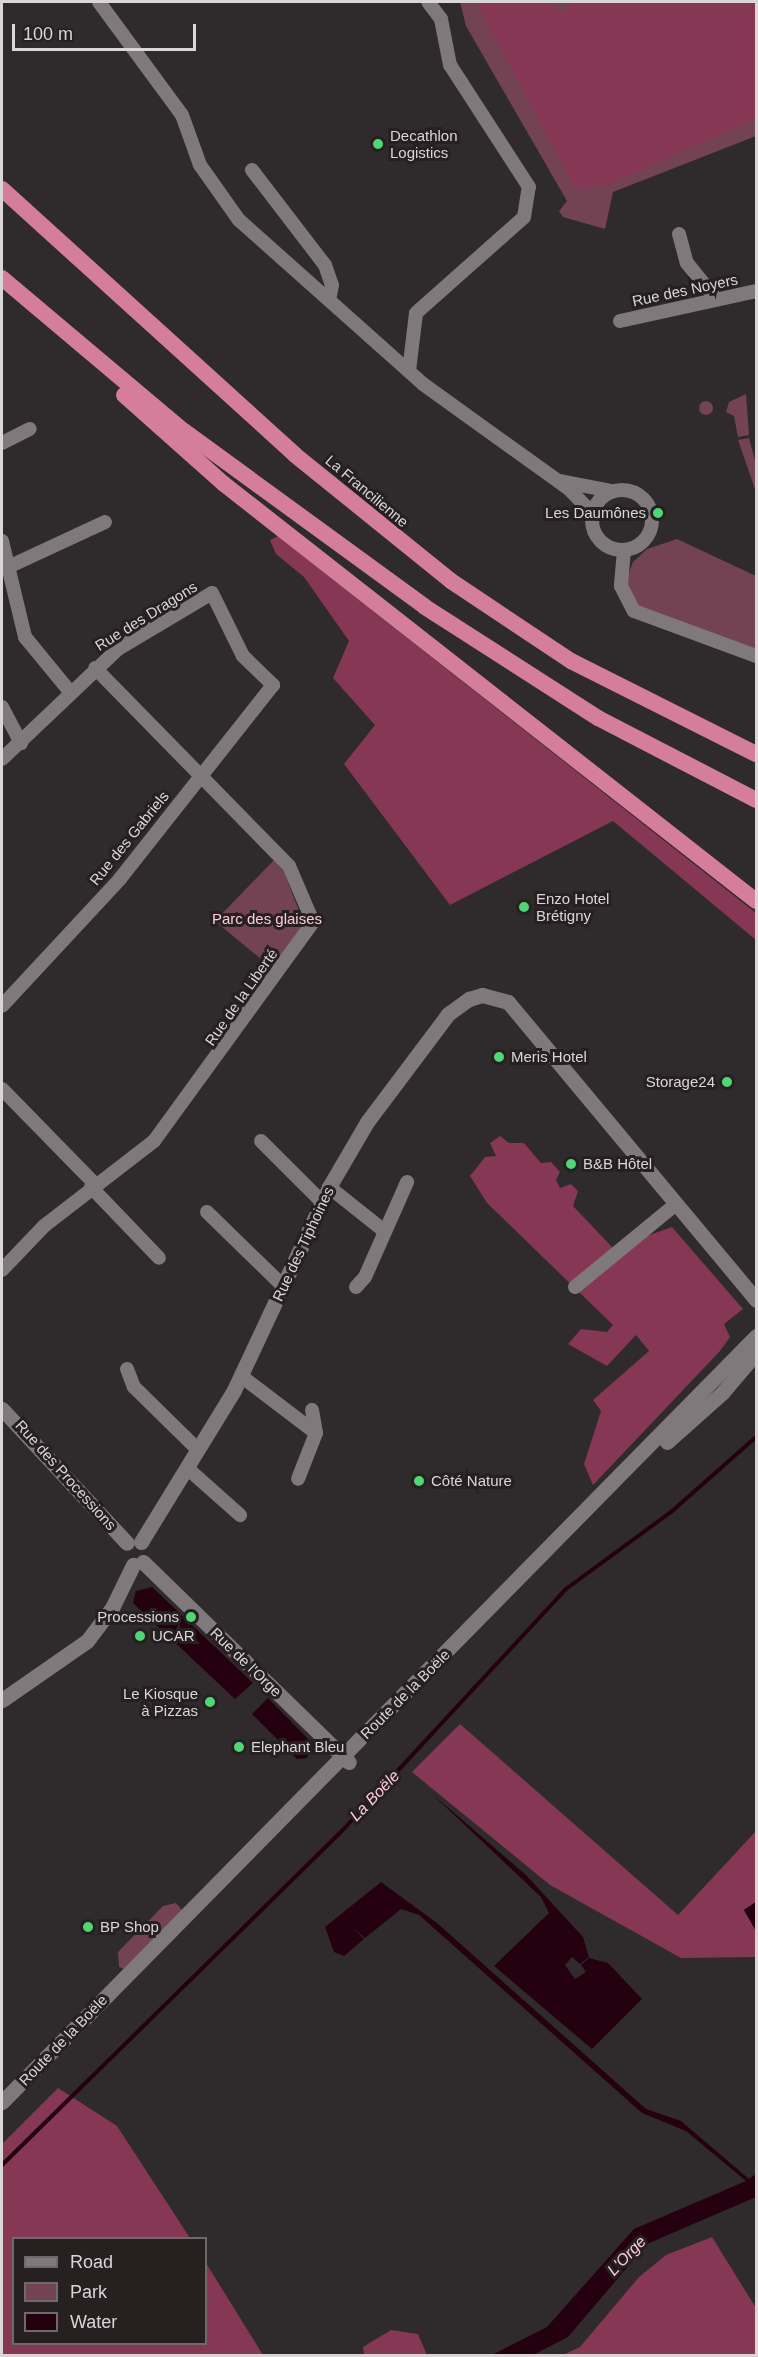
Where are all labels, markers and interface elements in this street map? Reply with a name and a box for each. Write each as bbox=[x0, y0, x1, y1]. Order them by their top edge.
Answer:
scale bar bbox=[15, 12, 200, 50]
text: 100 m bbox=[23, 24, 73, 44]
place label: Decathlon Logistics bbox=[390, 126, 458, 161]
marker: Decathlon Logistics bbox=[371, 137, 385, 151]
street label: Rue des Noyers bbox=[631, 270, 739, 310]
street label: La Francilienne bbox=[322, 451, 412, 531]
place label: Les Daumônes bbox=[545, 504, 646, 522]
marker: Les Daumônes bbox=[651, 506, 665, 520]
street label: Rue des Dragons bbox=[92, 577, 200, 655]
street label: Rue des Gabriels bbox=[86, 787, 172, 889]
place label: Enzo Hotel Brétigny bbox=[536, 889, 609, 924]
marker: Enzo Hotel Brétigny bbox=[517, 900, 531, 914]
park label: Parc des glaises bbox=[212, 910, 322, 928]
street label: Rue de la Liberté bbox=[201, 945, 281, 1049]
place label: Meris Hotel bbox=[511, 1048, 587, 1066]
marker: Meris Hotel bbox=[492, 1050, 506, 1064]
place label: Storage24 bbox=[646, 1073, 715, 1091]
marker: Storage24 bbox=[720, 1075, 734, 1089]
place label: B&B Hôtel bbox=[583, 1155, 652, 1173]
marker: B&B Hôtel bbox=[564, 1157, 578, 1171]
street label: Rue des Tiphoines bbox=[269, 1184, 337, 1304]
street label: Rue des Processions bbox=[12, 1416, 120, 1534]
place label: Côté Nature bbox=[431, 1472, 512, 1490]
marker: Côté Nature bbox=[412, 1474, 426, 1488]
place label: Processions bbox=[97, 1608, 179, 1626]
marker: Processions bbox=[184, 1610, 198, 1624]
street label: Rue de l'Orge bbox=[207, 1624, 285, 1700]
place label: UCAR bbox=[152, 1627, 195, 1645]
marker: UCAR bbox=[133, 1629, 147, 1643]
street label: Route de la Boële bbox=[356, 1645, 454, 1743]
place label: Le Kiosque à Pizzas bbox=[123, 1684, 198, 1719]
marker: Le Kiosque à Pizzas bbox=[203, 1695, 217, 1709]
place label: Elephant Bleu bbox=[251, 1738, 344, 1756]
marker: Elephant Bleu bbox=[232, 1740, 246, 1754]
water label: La Boële bbox=[346, 1767, 404, 1825]
place label: BP Shop bbox=[100, 1918, 159, 1936]
marker: BP Shop bbox=[81, 1920, 95, 1934]
street label: Route de la Boële bbox=[15, 1991, 111, 2089]
water label: L'Orge bbox=[604, 2232, 650, 2280]
legend bbox=[12, 2237, 207, 2345]
text: Road bbox=[70, 2252, 113, 2272]
text: Park bbox=[70, 2282, 107, 2302]
text: Water bbox=[70, 2312, 117, 2332]

